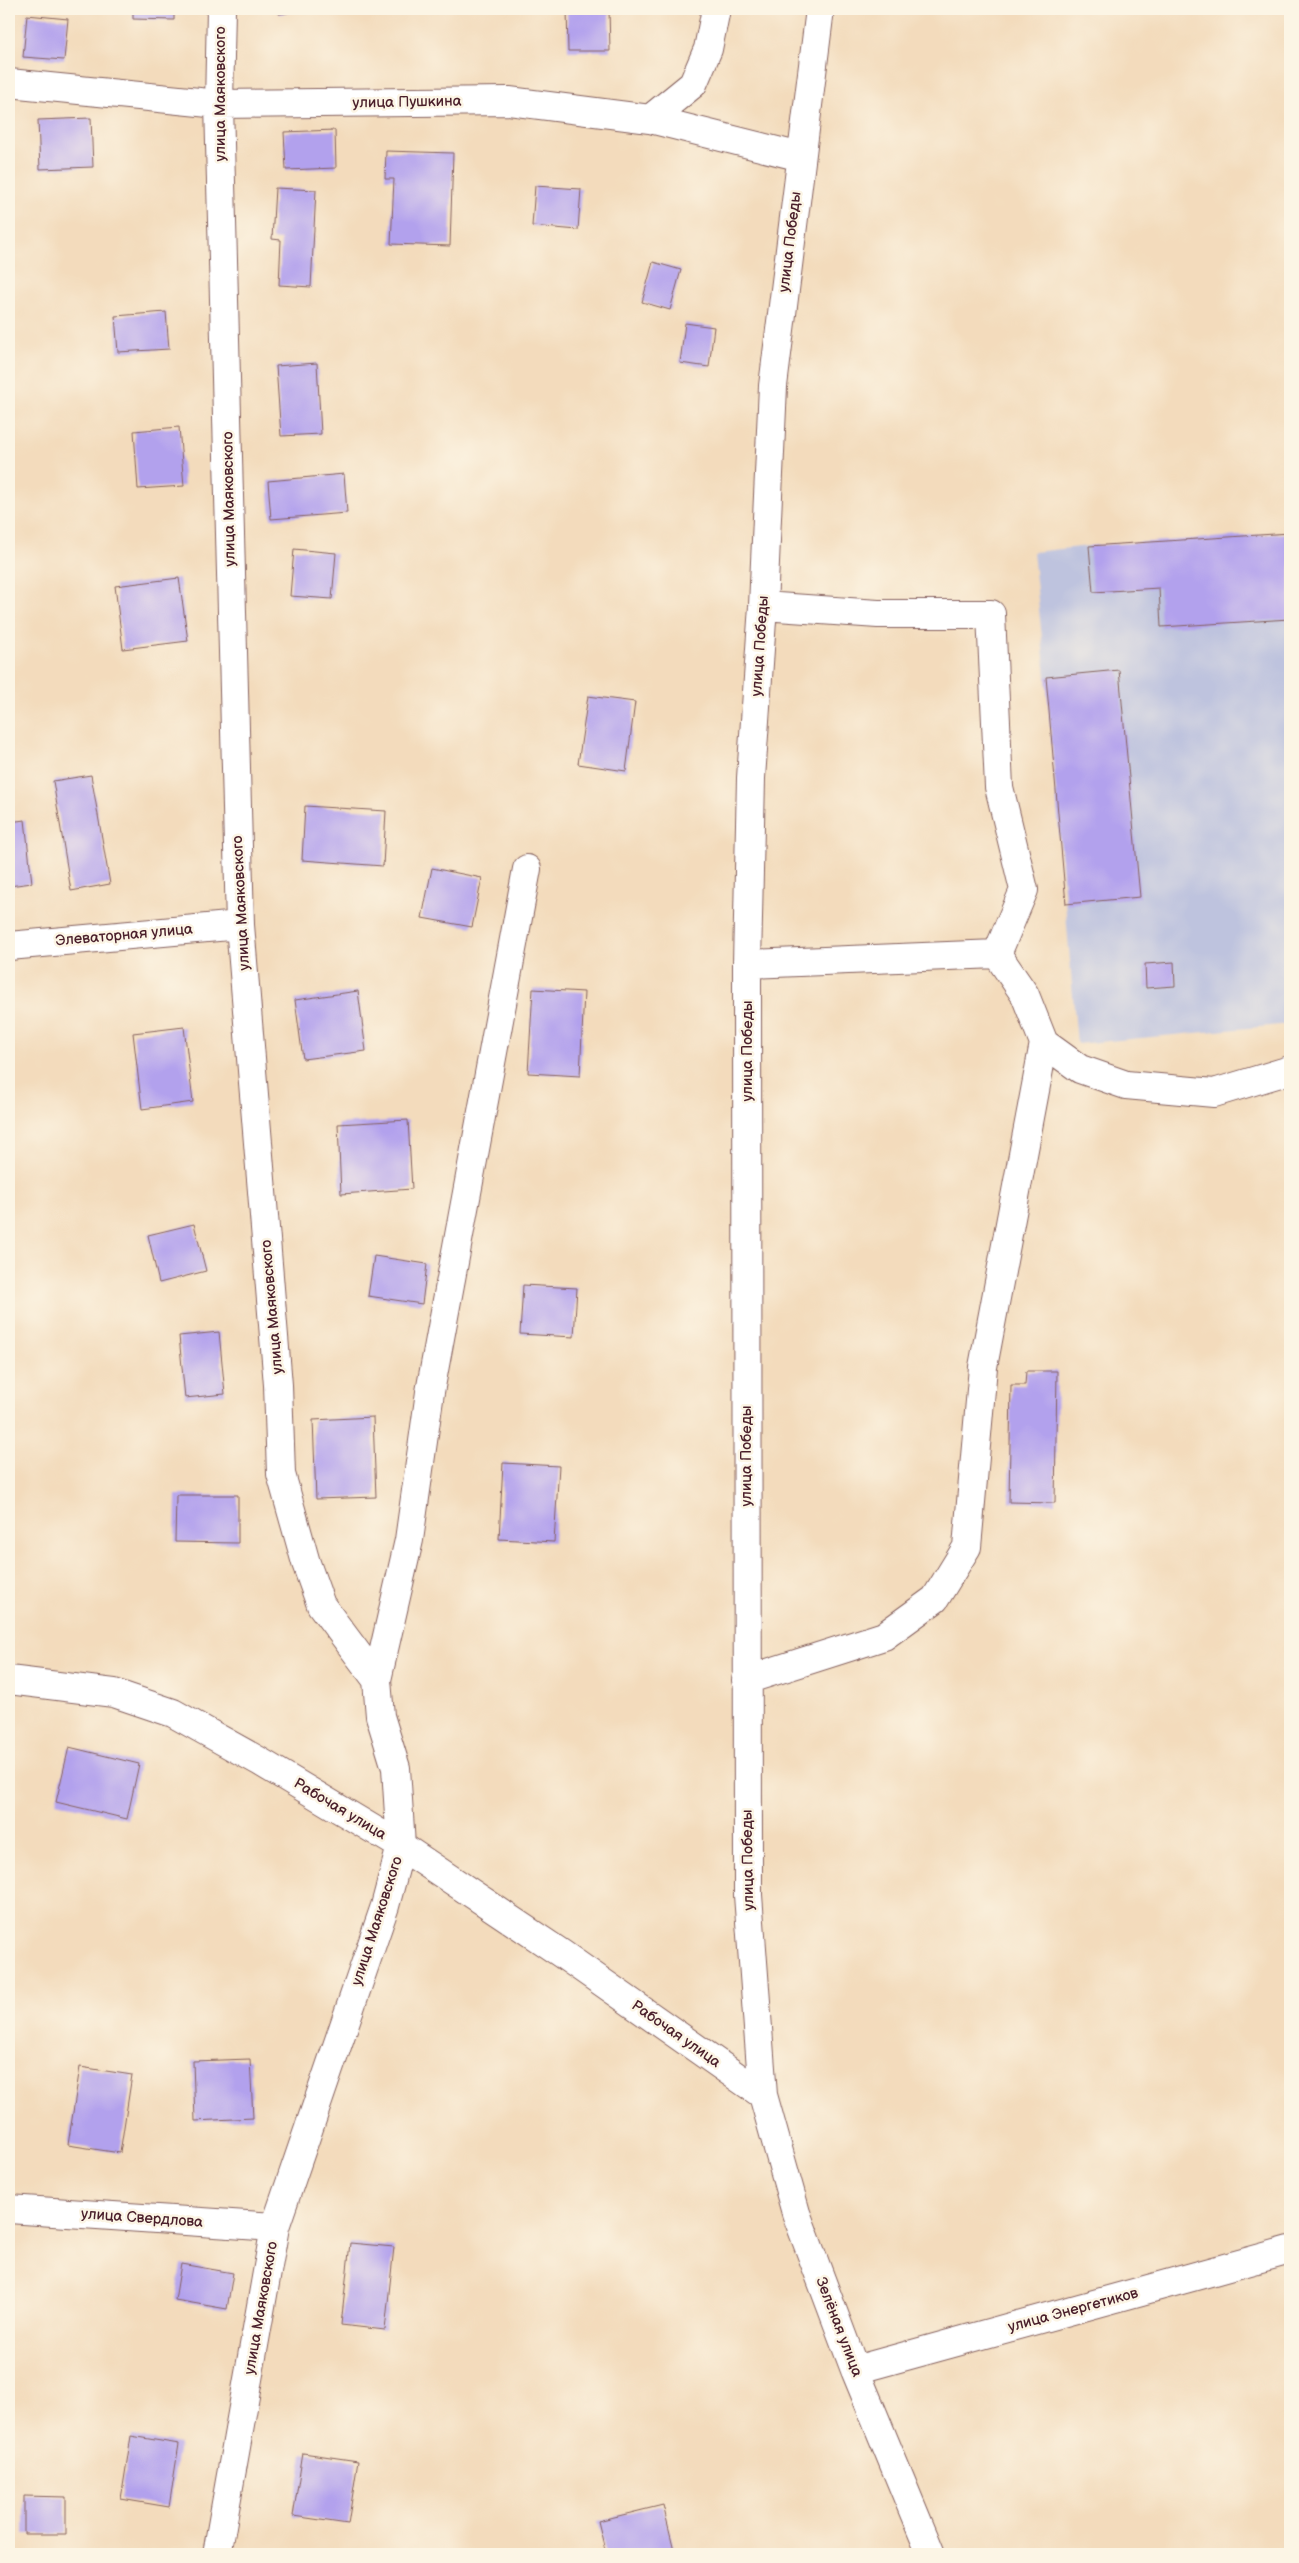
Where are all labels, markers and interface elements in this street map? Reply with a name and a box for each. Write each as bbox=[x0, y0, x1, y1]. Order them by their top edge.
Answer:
street label: улица Маяковского bbox=[211, 26, 230, 161]
street label: улица Пушкина bbox=[352, 92, 462, 112]
street label: улица Победы bbox=[774, 191, 806, 293]
street label: улица Маяковского bbox=[218, 431, 240, 567]
street label: улица Победы bbox=[747, 595, 773, 697]
street label: улица Маяковского bbox=[228, 835, 254, 971]
street label: Элеваторная улица bbox=[54, 920, 194, 950]
street label: улица Победы bbox=[738, 1000, 757, 1102]
street label: улица Маяковского bbox=[257, 1239, 287, 1375]
street label: улица Победы bbox=[737, 1405, 756, 1507]
street label: Рабочая улица bbox=[290, 1774, 390, 1844]
street label: улица Победы bbox=[738, 1809, 758, 1911]
street label: улица Маяковского bbox=[347, 1854, 407, 1988]
street label: Рабочая улица bbox=[628, 1996, 725, 2072]
street label: улица Свердлова bbox=[80, 2204, 204, 2232]
street label: улица Маяковского bbox=[240, 2240, 282, 2376]
street label: Зелёная улица bbox=[811, 2275, 867, 2380]
street label: улица Энергетиков bbox=[1006, 2283, 1140, 2337]

